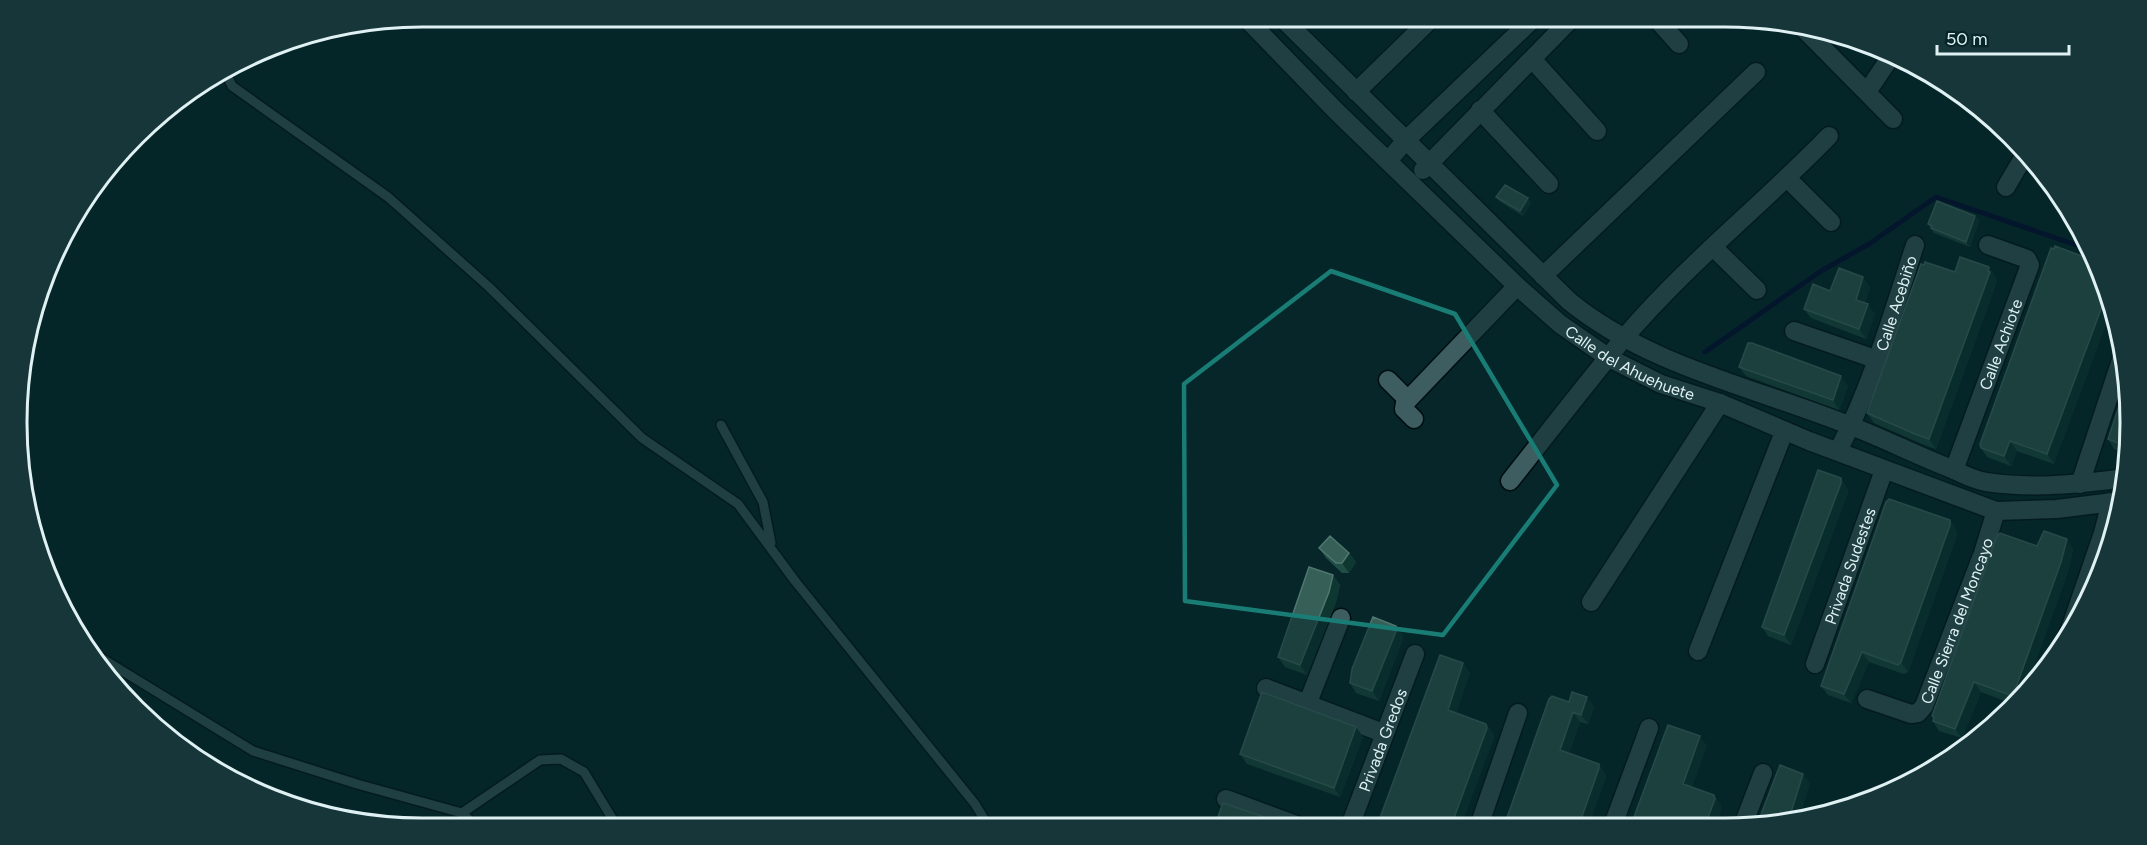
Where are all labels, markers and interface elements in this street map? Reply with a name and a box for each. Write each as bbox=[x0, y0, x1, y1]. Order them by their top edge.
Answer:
scale bar bbox=[1937, 18, 2069, 56]
text: 50 m bbox=[1946, 28, 1988, 50]
street label: Calle Acebiño bbox=[1872, 253, 1921, 353]
street label: Calle Achiote bbox=[1976, 296, 2027, 393]
street label: Calle del Ahuehuete bbox=[1561, 322, 1697, 404]
street label: Privada Sudestes bbox=[1821, 505, 1880, 627]
street label: Calle Sierra del Moncayo bbox=[1917, 536, 1997, 707]
street label: Privada Gredos bbox=[1355, 686, 1411, 794]

